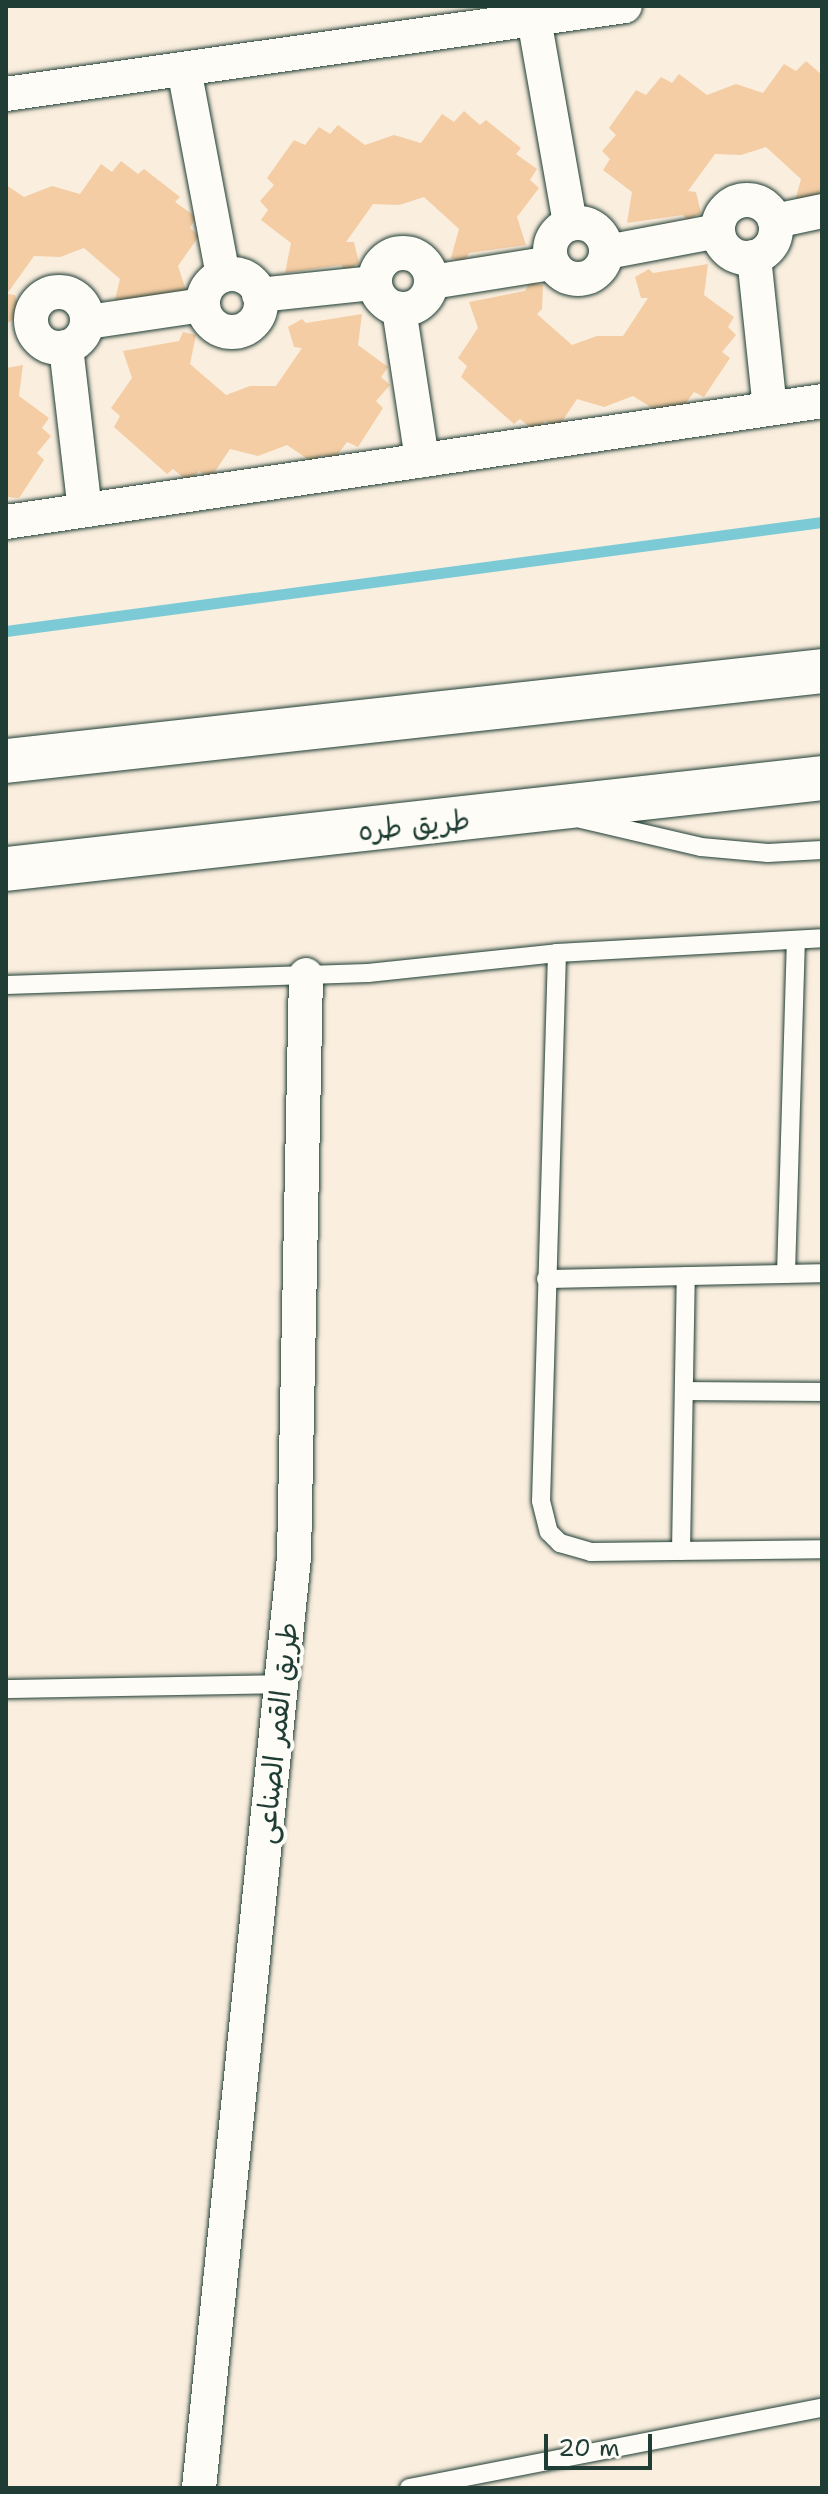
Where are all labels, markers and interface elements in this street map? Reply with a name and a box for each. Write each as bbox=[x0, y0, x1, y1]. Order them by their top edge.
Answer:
street label: طريق طره bbox=[356, 802, 472, 848]
street label: طريق القمر الصناعى bbox=[248, 1620, 304, 1846]
scale bar bbox=[548, 2418, 656, 2468]
text: 20 m bbox=[558, 2432, 620, 2464]

